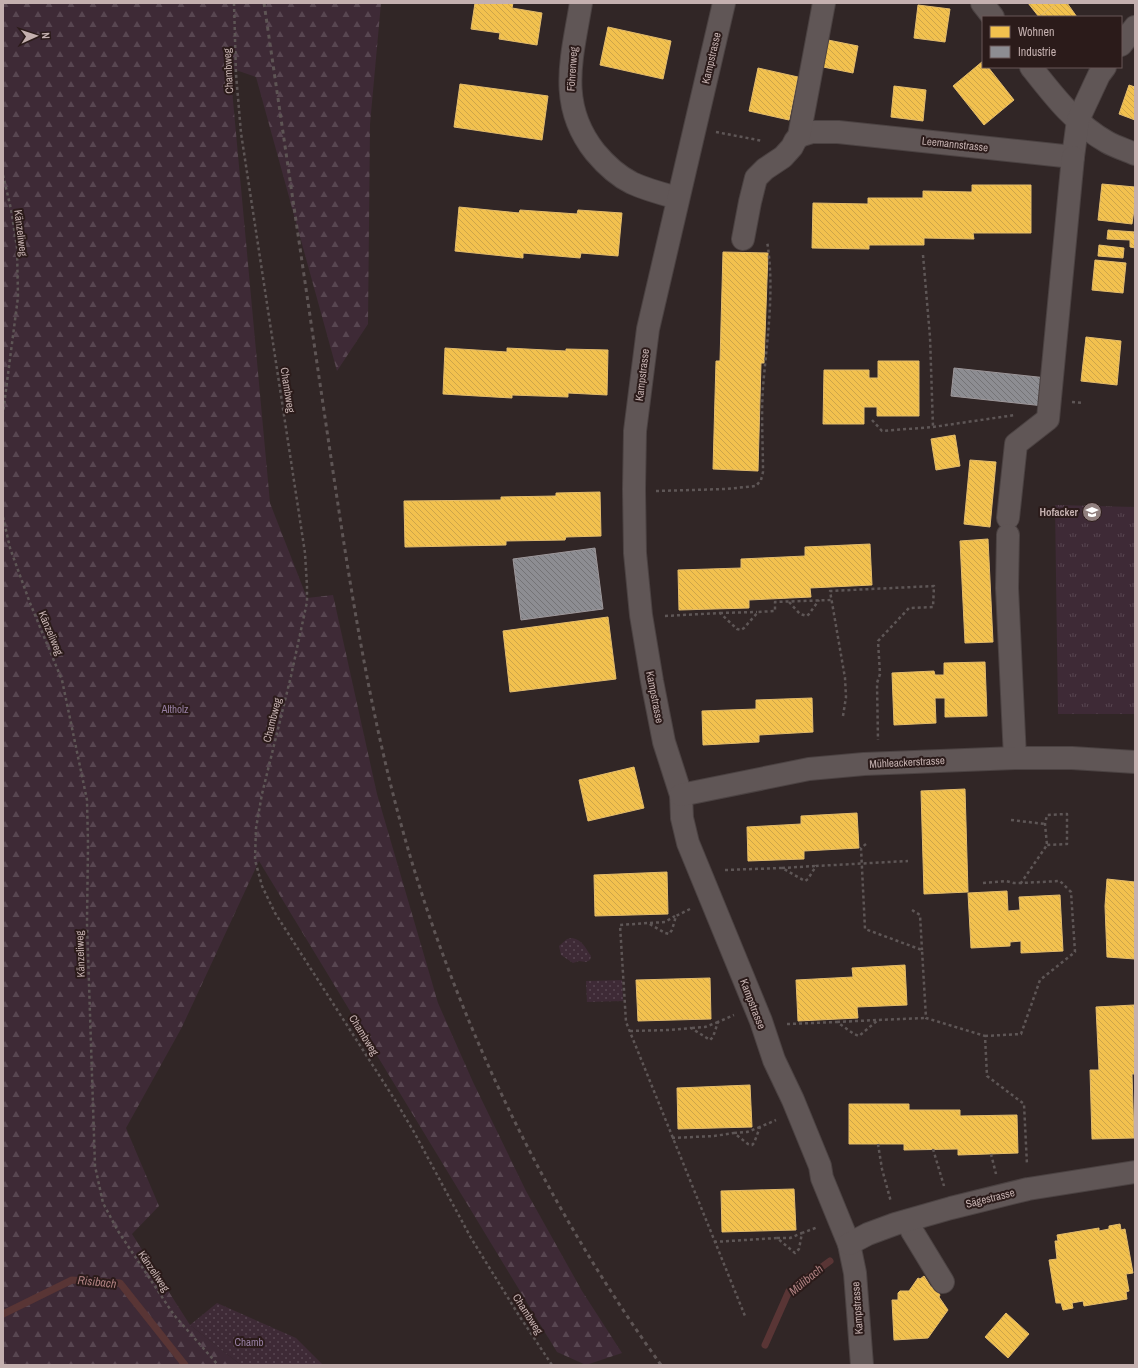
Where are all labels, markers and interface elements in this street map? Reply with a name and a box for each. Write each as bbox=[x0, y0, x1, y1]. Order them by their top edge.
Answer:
north arrow bbox=[16, 16, 56, 56]
legend bbox=[982, 16, 1122, 68]
text: Wohnen bbox=[1018, 24, 1054, 40]
street label: Kampstrasse bbox=[698, 31, 724, 85]
text: N bbox=[39, 32, 53, 39]
text: Industrie bbox=[1018, 44, 1056, 60]
street label: Föhrenweg bbox=[563, 46, 581, 92]
street label: Chambweg bbox=[220, 48, 236, 94]
street label: Leemannstrasse bbox=[921, 134, 989, 154]
street label: Känzeliweg bbox=[11, 209, 31, 257]
street label: Kampstrasse bbox=[632, 348, 652, 402]
street label: Chambweg bbox=[278, 366, 298, 414]
school or university icon: Hofacker bbox=[1081, 501, 1103, 523]
place label: Hofacker bbox=[1039, 505, 1078, 519]
street label: Känzeliweg bbox=[35, 609, 67, 657]
street label: Kampstrasse bbox=[643, 670, 667, 724]
street label: Chambweg bbox=[260, 696, 284, 744]
park label: Altholz bbox=[160, 702, 189, 716]
street label: Mühleackerstrasse bbox=[869, 753, 945, 771]
street label: Känzeliweg bbox=[72, 930, 88, 978]
street label: Kampstrasse bbox=[737, 977, 769, 1031]
street label: Chambweg bbox=[346, 1012, 382, 1058]
street label: Sägestrasse bbox=[964, 1185, 1016, 1211]
street label: Känzeliweg bbox=[135, 1248, 173, 1294]
water label: Mülibach bbox=[786, 1261, 826, 1299]
water label: Risibach bbox=[77, 1272, 117, 1292]
street label: Kampstrasse bbox=[848, 1281, 866, 1335]
street label: Chambweg bbox=[510, 1291, 546, 1337]
park label: Chamb bbox=[234, 1335, 264, 1349]

